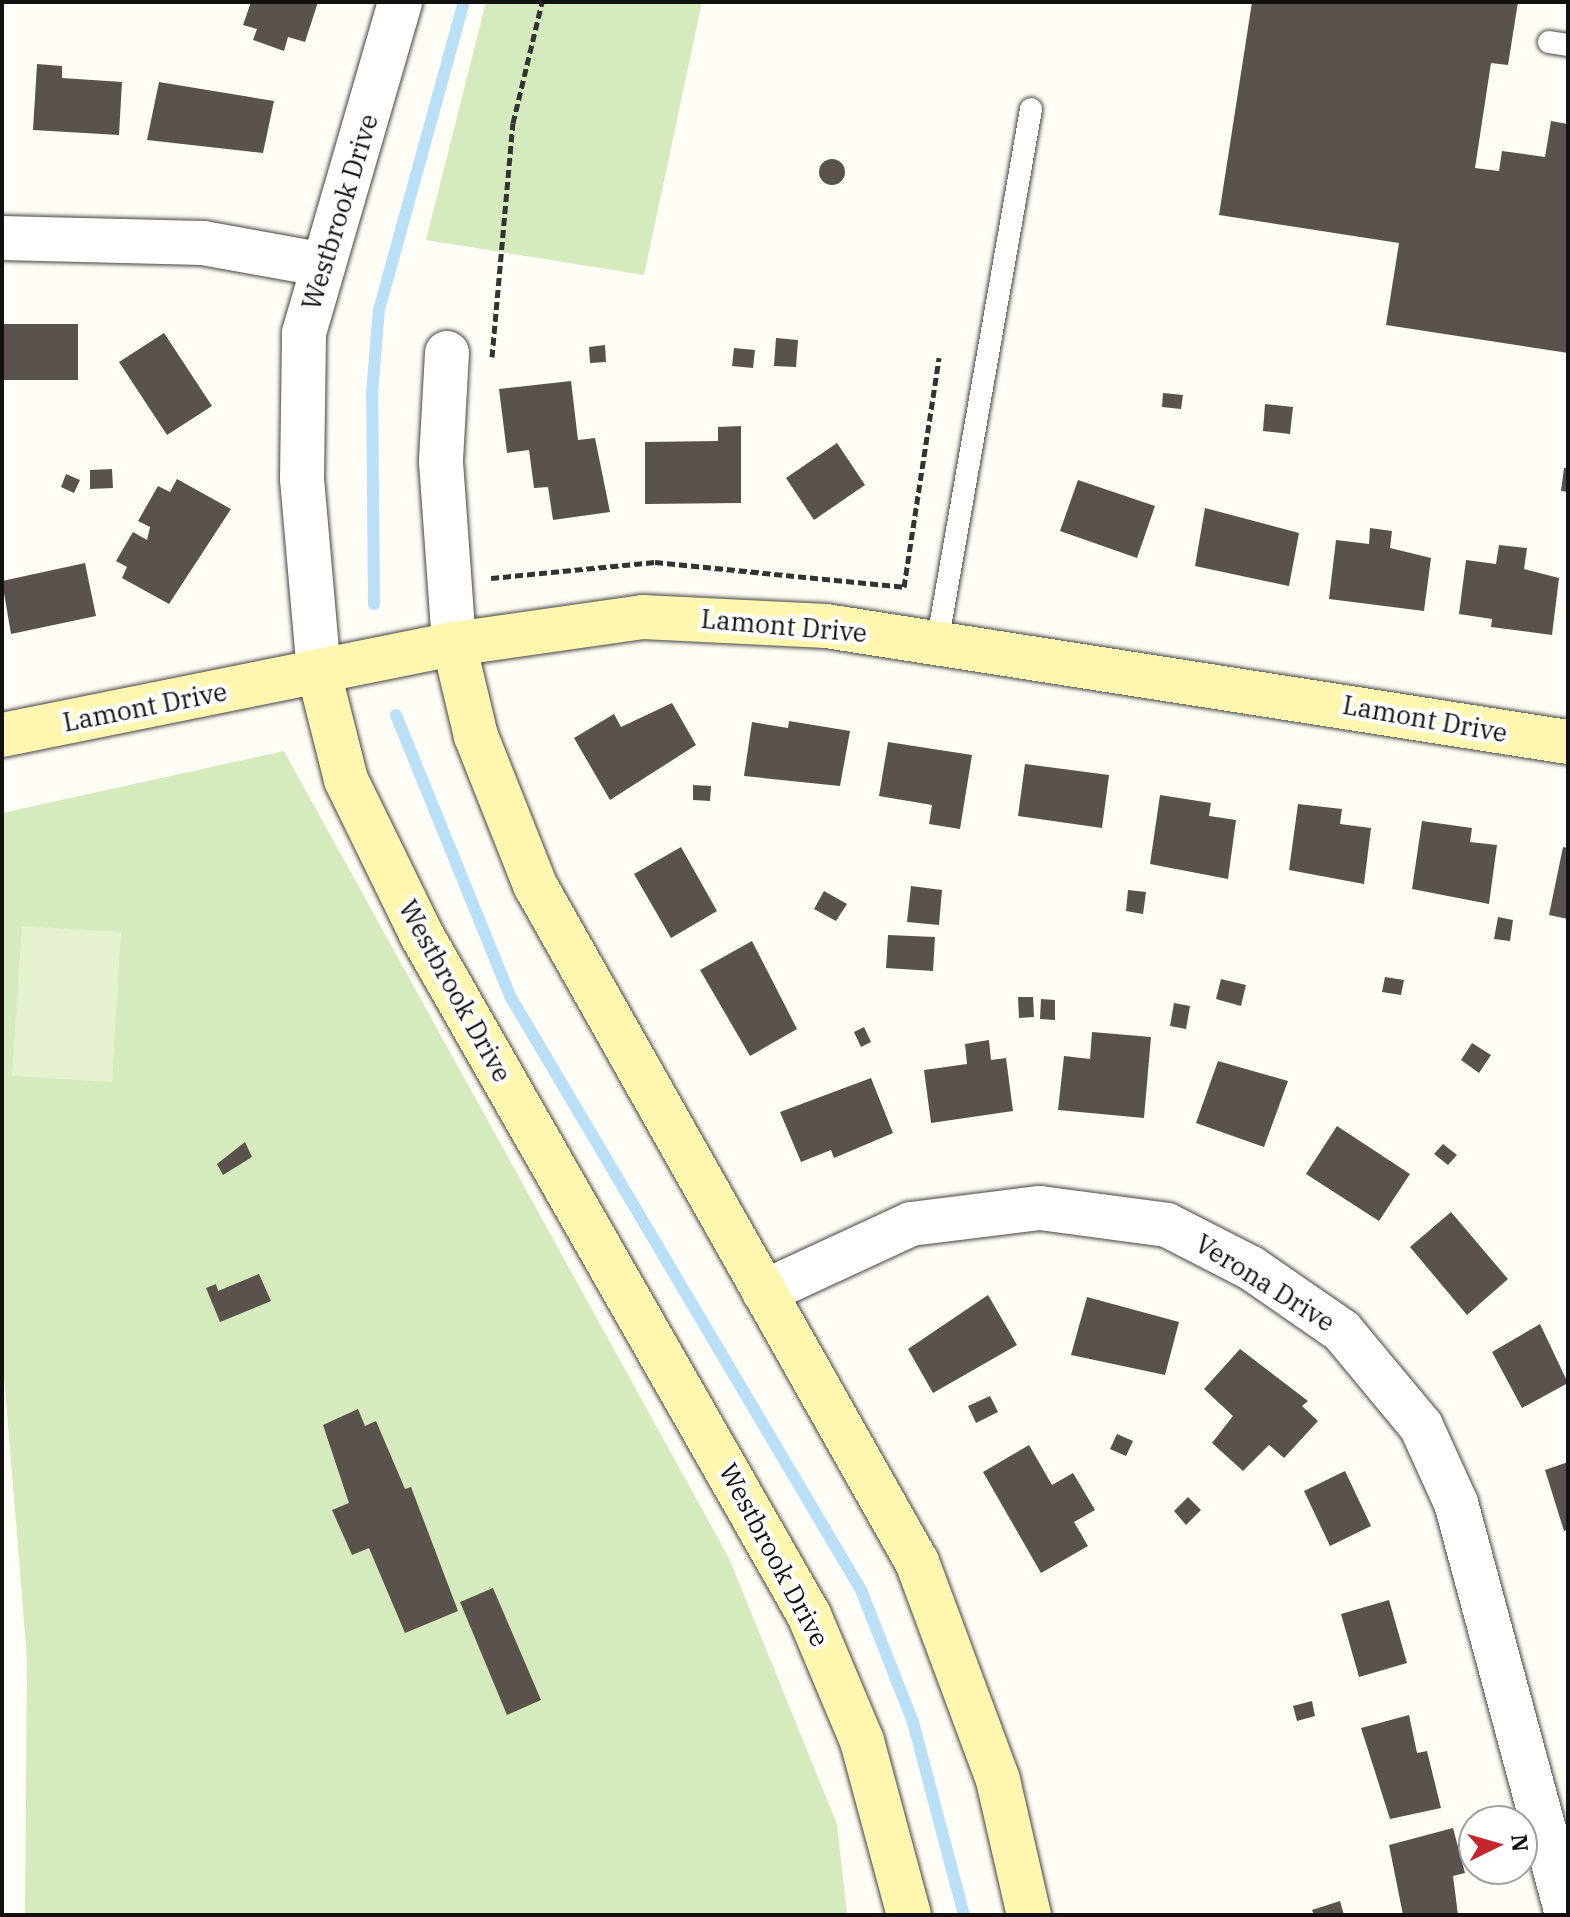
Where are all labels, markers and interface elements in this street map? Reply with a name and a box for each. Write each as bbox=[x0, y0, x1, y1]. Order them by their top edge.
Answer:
street label: Westbrook Drive bbox=[295, 110, 385, 314]
street label: Lamont Drive bbox=[700, 603, 868, 649]
street label: Lamont Drive bbox=[60, 676, 230, 738]
street label: Lamont Drive bbox=[1340, 689, 1510, 749]
street label: Westbrook Drive bbox=[392, 895, 518, 1087]
street label: Verona Drive bbox=[1190, 1228, 1340, 1338]
street label: Westbrook Drive bbox=[713, 1458, 835, 1652]
north arrow bbox=[1458, 1805, 1538, 1885]
text: N bbox=[1505, 1833, 1536, 1853]

